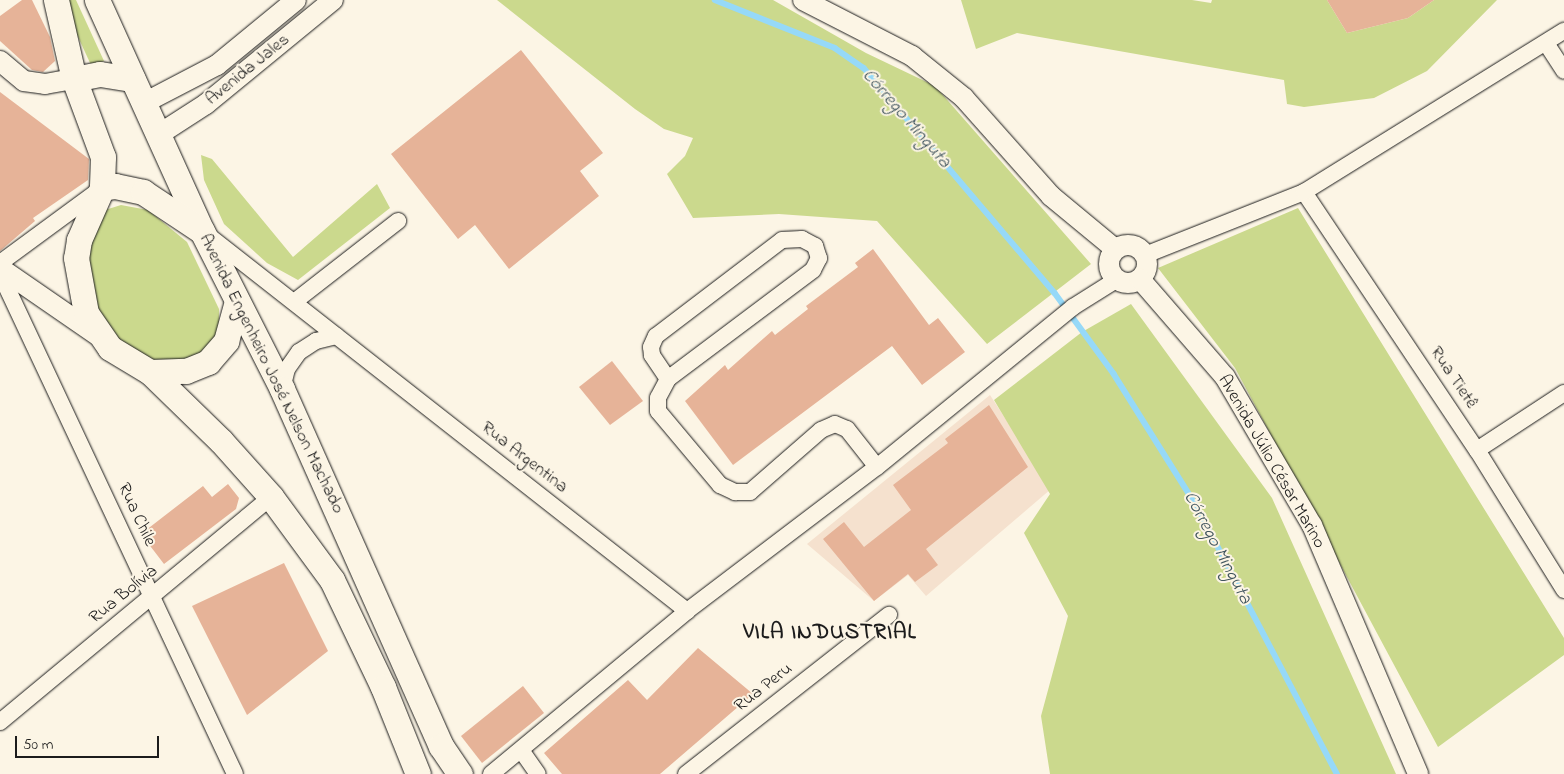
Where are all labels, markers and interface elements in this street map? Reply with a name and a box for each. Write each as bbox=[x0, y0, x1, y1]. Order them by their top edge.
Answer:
street label: Avenida Jales bbox=[202, 30, 294, 110]
water label: Córrego Minguta bbox=[857, 65, 955, 173]
street label: Avenida Engenheiro José Nelson Machado bbox=[194, 231, 348, 517]
street label: Rua Tietê bbox=[1424, 343, 1482, 413]
street label: Avenida Júlio César Marino bbox=[1212, 371, 1330, 553]
street label: Rua Argentina bbox=[476, 417, 572, 499]
street label: Rua Chile bbox=[112, 480, 160, 550]
water label: Córrego Minguta bbox=[1178, 488, 1256, 608]
street label: Rua Bolívia bbox=[86, 561, 162, 629]
district label: VILA INDUSTRIAL bbox=[741, 621, 919, 647]
street label: Rua Peru bbox=[731, 659, 797, 717]
scale bar bbox=[18, 726, 161, 758]
text: 50 m bbox=[23, 734, 53, 756]

